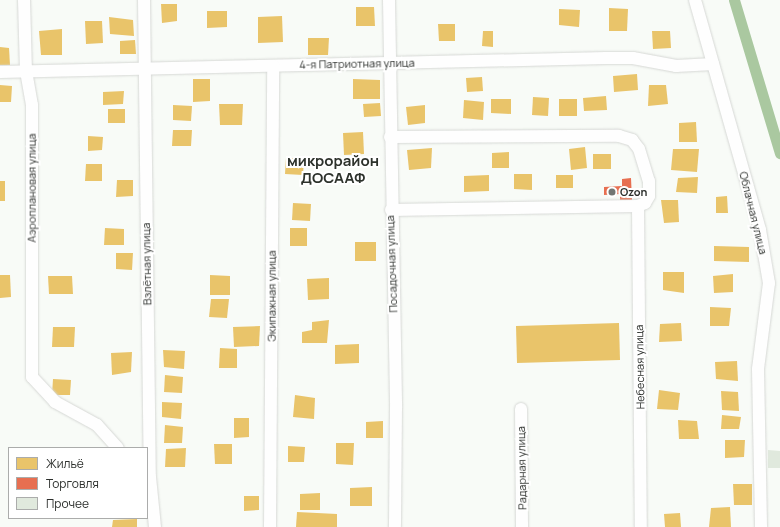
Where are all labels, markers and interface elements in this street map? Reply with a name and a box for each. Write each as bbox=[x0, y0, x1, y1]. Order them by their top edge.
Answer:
street label: 4-я Патриотная улица bbox=[299, 56, 415, 72]
street label: Аэроплановая улица bbox=[25, 133, 39, 243]
district label: микрорайон ДОСААФ bbox=[287, 151, 379, 186]
street label: Облачная улица bbox=[736, 170, 770, 256]
place label: Ozon bbox=[620, 185, 647, 199]
marker: Ozon bbox=[607, 187, 617, 197]
street label: Посадочная улица bbox=[384, 215, 400, 313]
street label: Взлётная улица bbox=[140, 223, 154, 305]
street label: Экипажная улица bbox=[265, 250, 279, 342]
street label: Небесная улица bbox=[633, 324, 647, 410]
street label: Радарная улица bbox=[515, 426, 529, 510]
legend bbox=[8, 447, 148, 519]
text: Жильё bbox=[46, 455, 84, 472]
text: Торговля bbox=[46, 475, 99, 492]
text: Прочее bbox=[46, 495, 89, 512]

